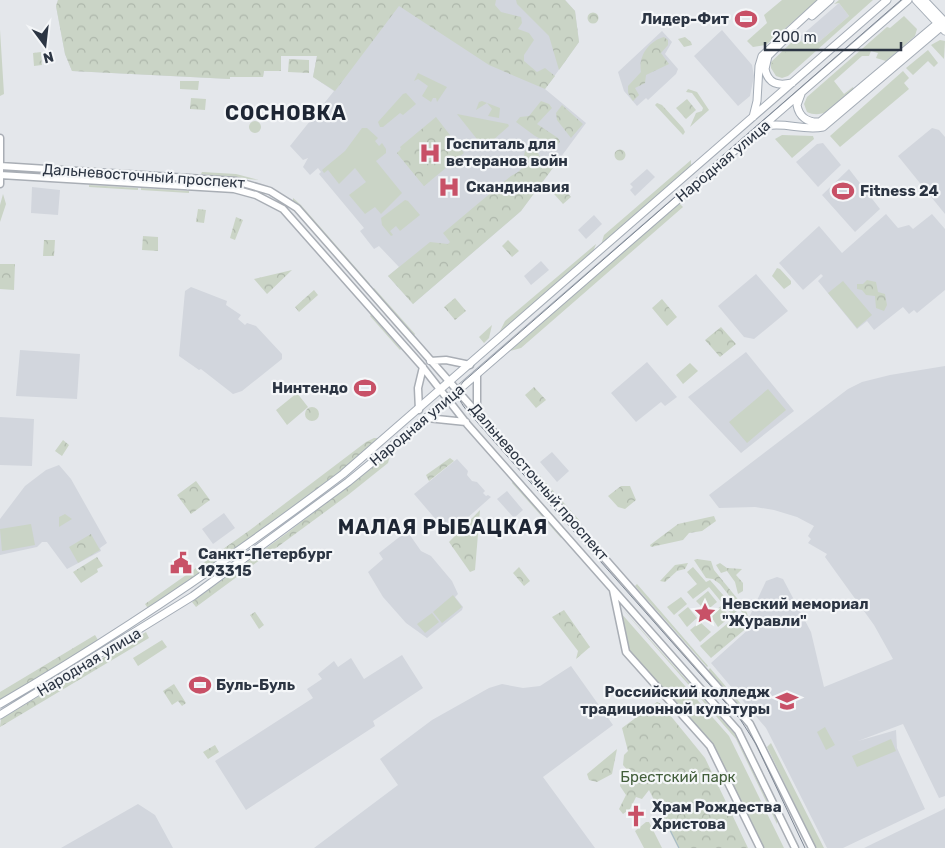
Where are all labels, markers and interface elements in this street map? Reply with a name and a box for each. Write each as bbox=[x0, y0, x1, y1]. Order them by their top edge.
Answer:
sports icon: Лидер-Фит bbox=[733, 6, 759, 32]
place label: Лидер-Фит bbox=[641, 10, 730, 28]
north arrow bbox=[20, 20, 70, 70]
scale bar bbox=[765, 20, 901, 52]
text: 200 m bbox=[772, 28, 817, 46]
text: N bbox=[41, 48, 55, 67]
district label: СОСНОВКА bbox=[225, 101, 347, 125]
street label: Народная улица bbox=[672, 116, 774, 206]
place label: Госпиталь для ветеранов войн bbox=[446, 135, 568, 170]
hospital icon: Госпиталь для ветеранов войн bbox=[417, 140, 443, 166]
street label: Дальневосточный проспект bbox=[42, 160, 246, 192]
hospital icon: Скандинавия bbox=[436, 174, 462, 200]
place label: Скандинавия bbox=[466, 178, 570, 196]
sports icon: Fitness 24 bbox=[830, 178, 856, 204]
place label: Fitness 24 bbox=[860, 182, 939, 200]
sports icon: Нинтендо bbox=[352, 375, 378, 401]
place label: Нинтендо bbox=[272, 379, 348, 397]
street label: Народная улица bbox=[366, 380, 468, 470]
street label: Дальневосточный проспект bbox=[466, 400, 613, 565]
district label: МАЛАЯ РЫБАЦКАЯ bbox=[338, 515, 548, 539]
place label: Санкт-Петербург 193315 bbox=[198, 545, 333, 580]
public building icon: Санкт-Петербург 193315 bbox=[168, 550, 194, 576]
place label: Невский мемориал "Журавли" bbox=[722, 595, 869, 630]
place icon: Невский мемориал "Журавли" bbox=[692, 600, 718, 626]
street label: Народная улица bbox=[34, 624, 144, 700]
sports icon: Буль-Буль bbox=[187, 672, 213, 698]
place label: Буль-Буль bbox=[216, 676, 296, 694]
place label: Российский колледж традиционной культуры bbox=[580, 683, 770, 718]
school or university icon: Российский колледж традиционной культуры bbox=[774, 688, 800, 714]
park label: Брестский парк bbox=[620, 768, 736, 786]
place label: Храм Рождества Христова bbox=[652, 798, 782, 833]
church icon: Храм Рождества Христова bbox=[623, 803, 649, 829]

